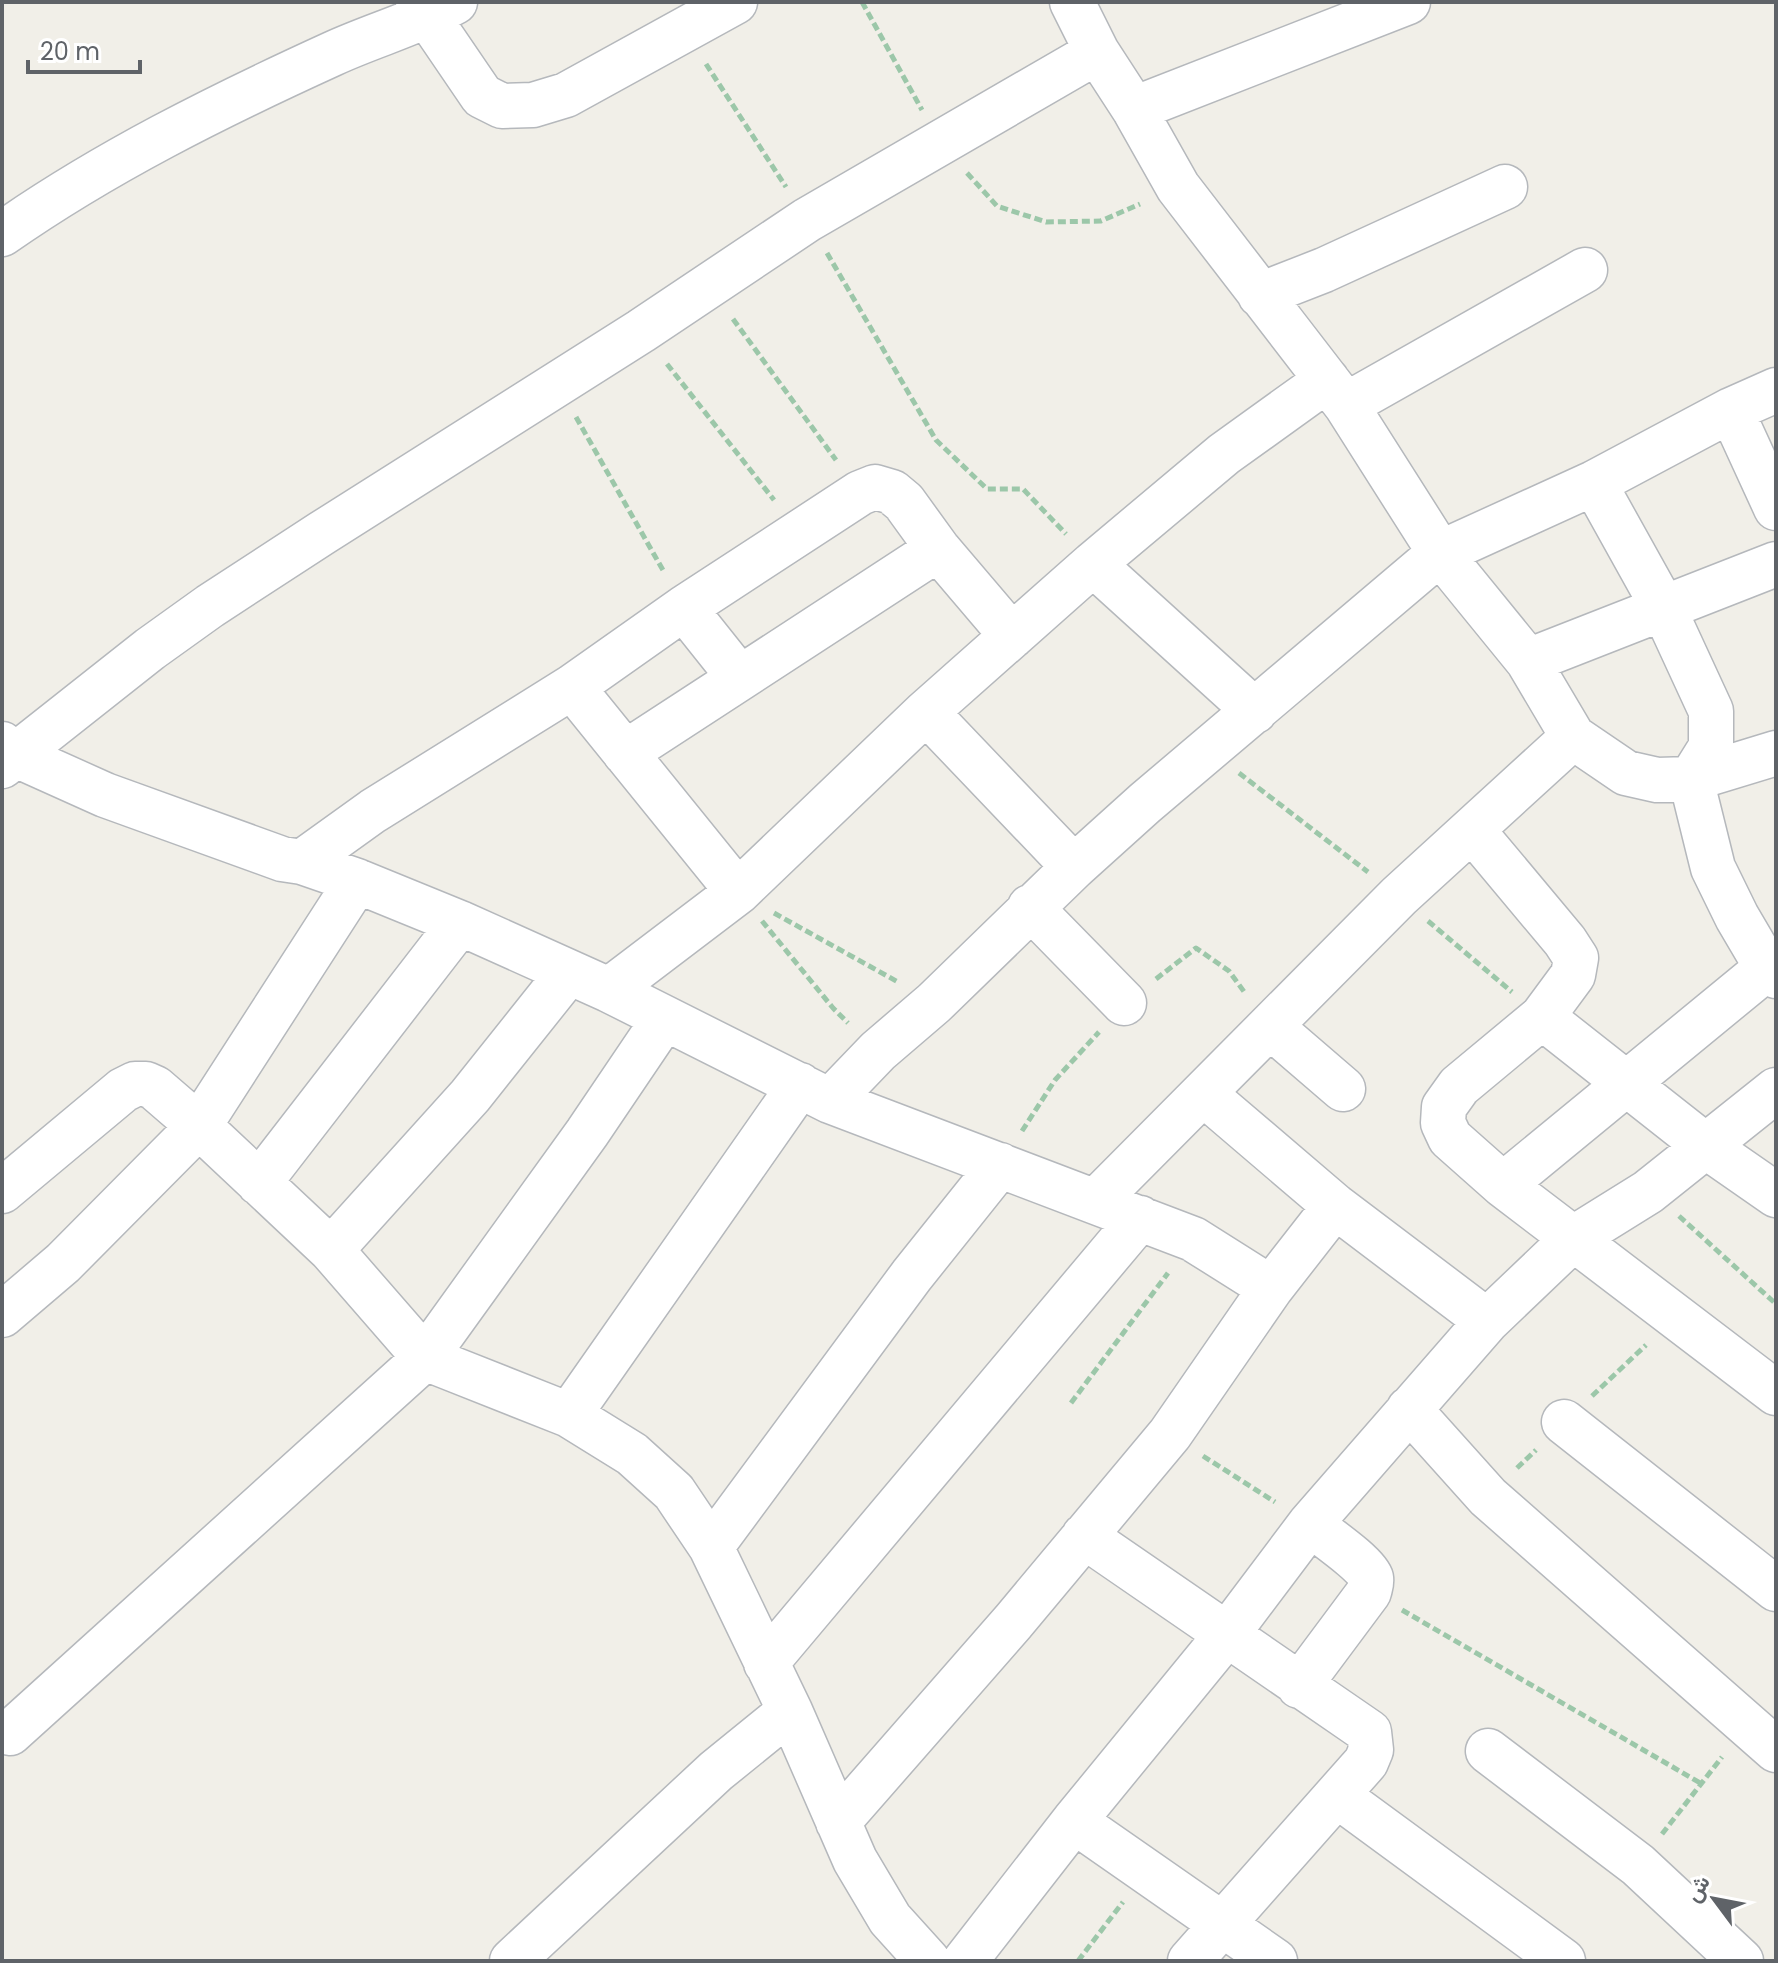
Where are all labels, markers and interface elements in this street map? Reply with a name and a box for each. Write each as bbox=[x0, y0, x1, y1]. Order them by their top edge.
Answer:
scale bar bbox=[28, 24, 140, 74]
text: 20 m bbox=[40, 35, 100, 68]
north arrow bbox=[1674, 1859, 1754, 1939]
text: ش bbox=[1677, 1869, 1718, 1908]

